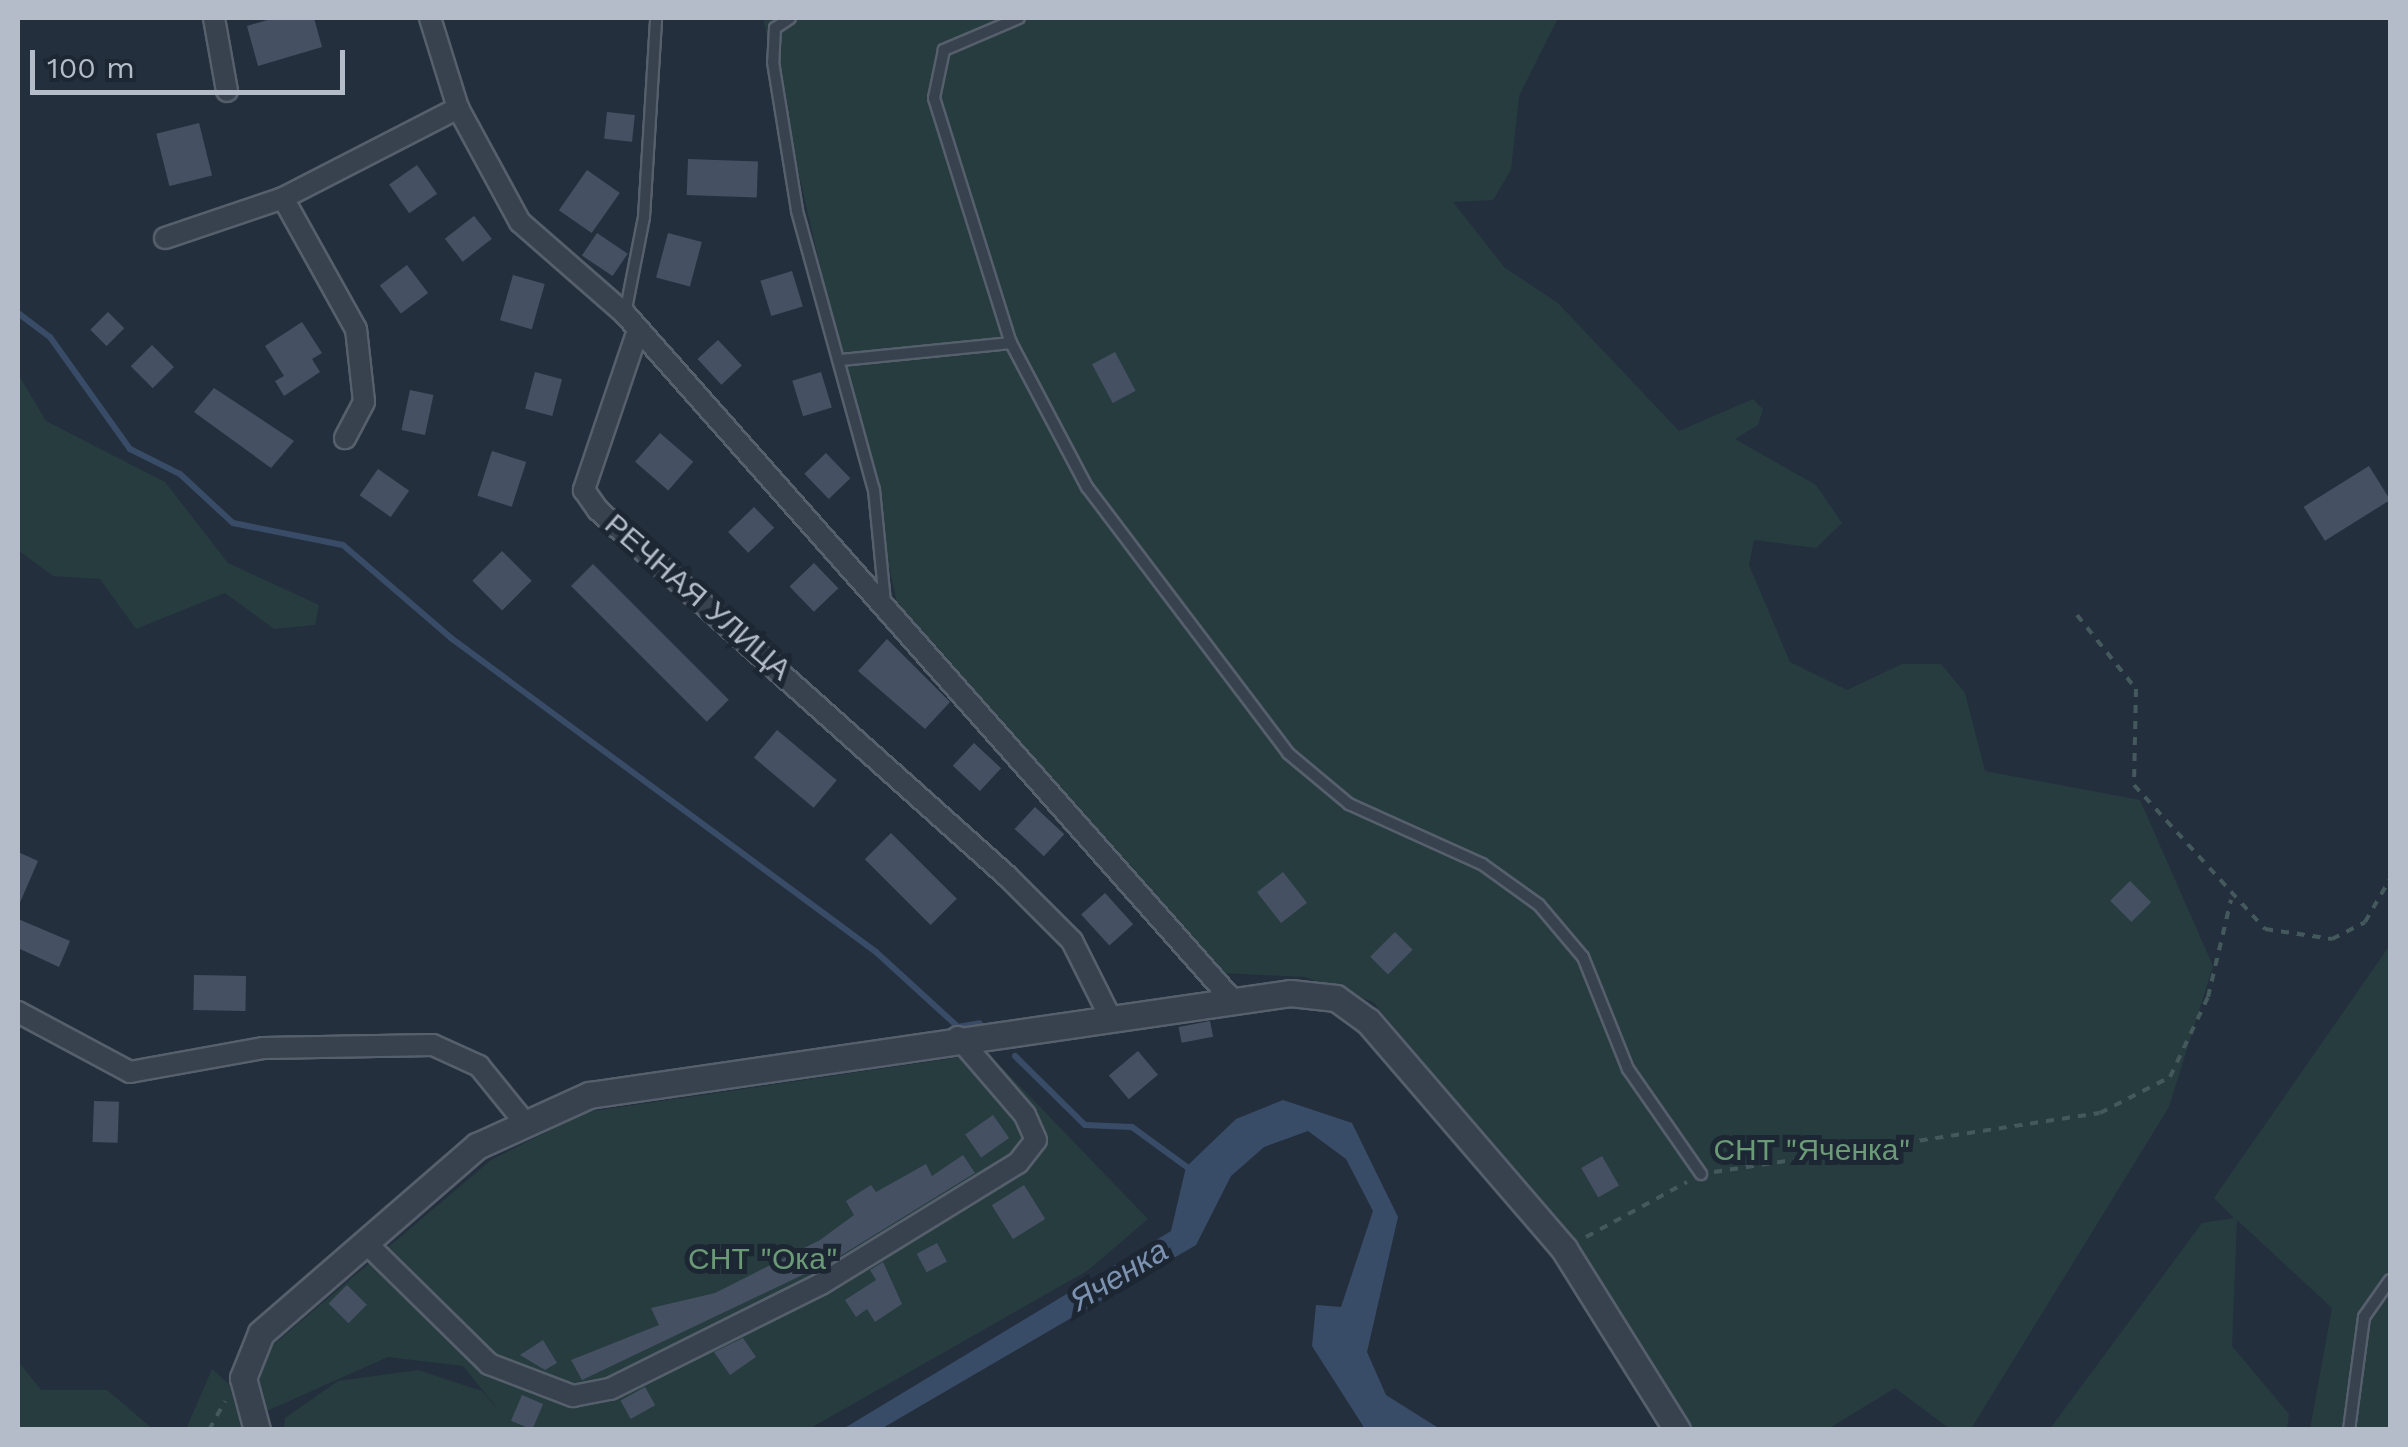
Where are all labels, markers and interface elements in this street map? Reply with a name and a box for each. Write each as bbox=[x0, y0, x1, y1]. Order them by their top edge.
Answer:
scale bar bbox=[35, 30, 350, 92]
text: 100 m bbox=[47, 50, 135, 85]
street label: РЕЧНАЯ УЛИЦА bbox=[597, 506, 799, 688]
park label: СНТ "Яченка" bbox=[1713, 1132, 1911, 1168]
water label: Яченка bbox=[1063, 1231, 1175, 1319]
park label: СНТ "Ока" bbox=[688, 1241, 838, 1277]

